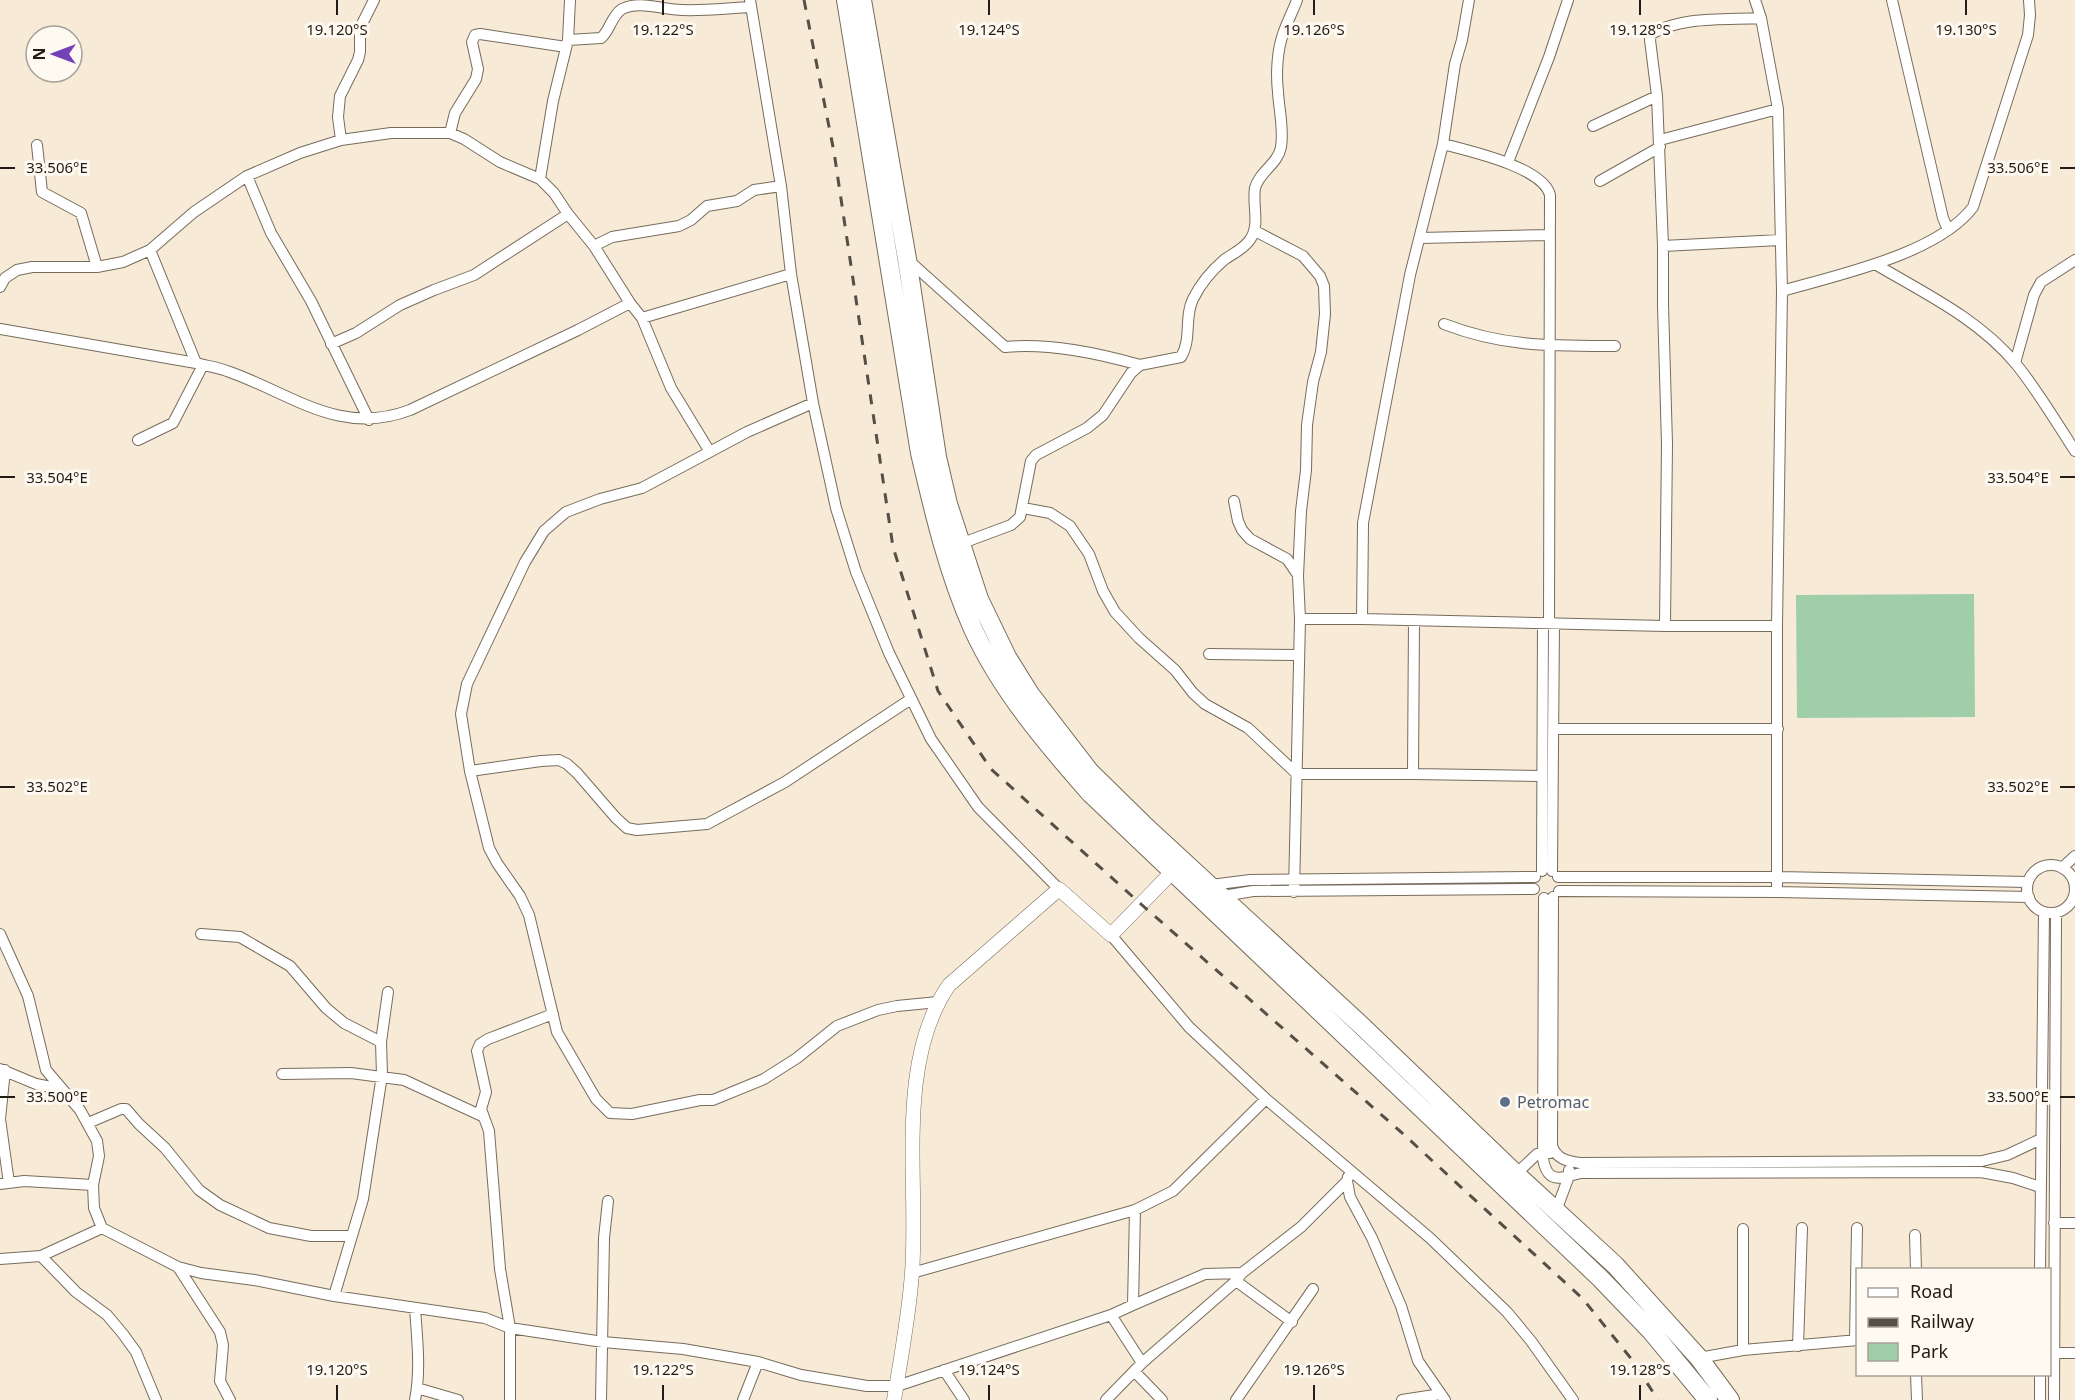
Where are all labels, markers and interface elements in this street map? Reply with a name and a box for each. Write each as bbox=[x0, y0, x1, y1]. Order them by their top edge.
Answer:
text: 19.120°S bbox=[306, 19, 368, 39]
text: 19.122°S bbox=[632, 19, 694, 39]
text: 19.124°S bbox=[958, 19, 1020, 39]
text: 19.126°S bbox=[1283, 19, 1345, 39]
text: 19.128°S bbox=[1609, 19, 1671, 39]
text: 19.130°S bbox=[1935, 19, 1997, 39]
north arrow bbox=[24, 24, 84, 84]
text: N bbox=[28, 47, 50, 61]
text: 33.506°E bbox=[26, 157, 88, 177]
text: 33.506°E bbox=[1987, 157, 2049, 177]
text: 33.504°E bbox=[26, 467, 88, 487]
text: 33.504°E bbox=[1987, 467, 2049, 487]
text: 33.502°E bbox=[26, 776, 88, 796]
text: 33.502°E bbox=[1987, 776, 2049, 796]
text: 33.500°E bbox=[26, 1086, 88, 1106]
text: 33.500°E bbox=[1987, 1086, 2049, 1106]
place label: Petromac bbox=[1517, 1091, 1589, 1113]
marker: Petromac bbox=[1498, 1095, 1512, 1109]
legend bbox=[1856, 1268, 2051, 1376]
text: Road bbox=[1910, 1279, 1953, 1303]
text: Railway bbox=[1910, 1309, 1975, 1333]
text: Park bbox=[1910, 1339, 1948, 1363]
text: 19.120°S bbox=[306, 1359, 368, 1379]
text: 19.122°S bbox=[632, 1359, 694, 1379]
text: 19.124°S bbox=[958, 1359, 1020, 1379]
text: 19.126°S bbox=[1283, 1359, 1345, 1379]
text: 19.128°S bbox=[1609, 1359, 1671, 1379]

